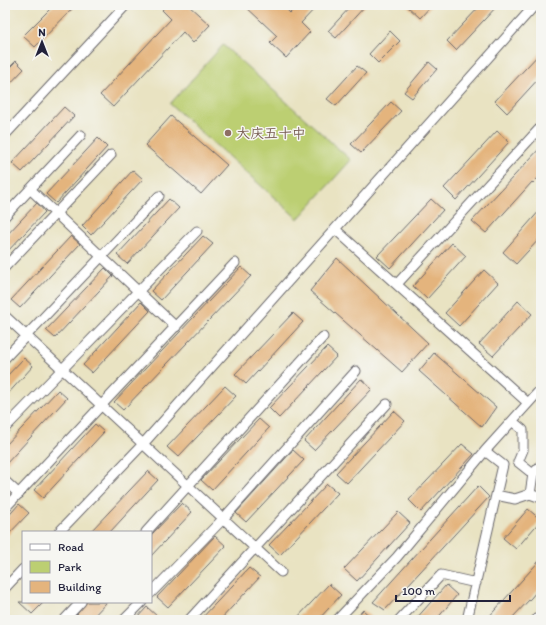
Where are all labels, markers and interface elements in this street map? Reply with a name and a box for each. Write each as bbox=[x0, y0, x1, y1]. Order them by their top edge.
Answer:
north arrow bbox=[22, 22, 62, 62]
text: N bbox=[38, 26, 46, 39]
place label: 大庆五十中 bbox=[236, 125, 306, 142]
marker: 大庆五十中 bbox=[223, 128, 233, 138]
legend bbox=[22, 531, 152, 603]
text: Road bbox=[58, 540, 84, 554]
text: Park bbox=[58, 560, 82, 574]
scale bar bbox=[396, 577, 510, 603]
text: Building bbox=[58, 580, 102, 594]
text: 100 m bbox=[402, 584, 435, 598]

